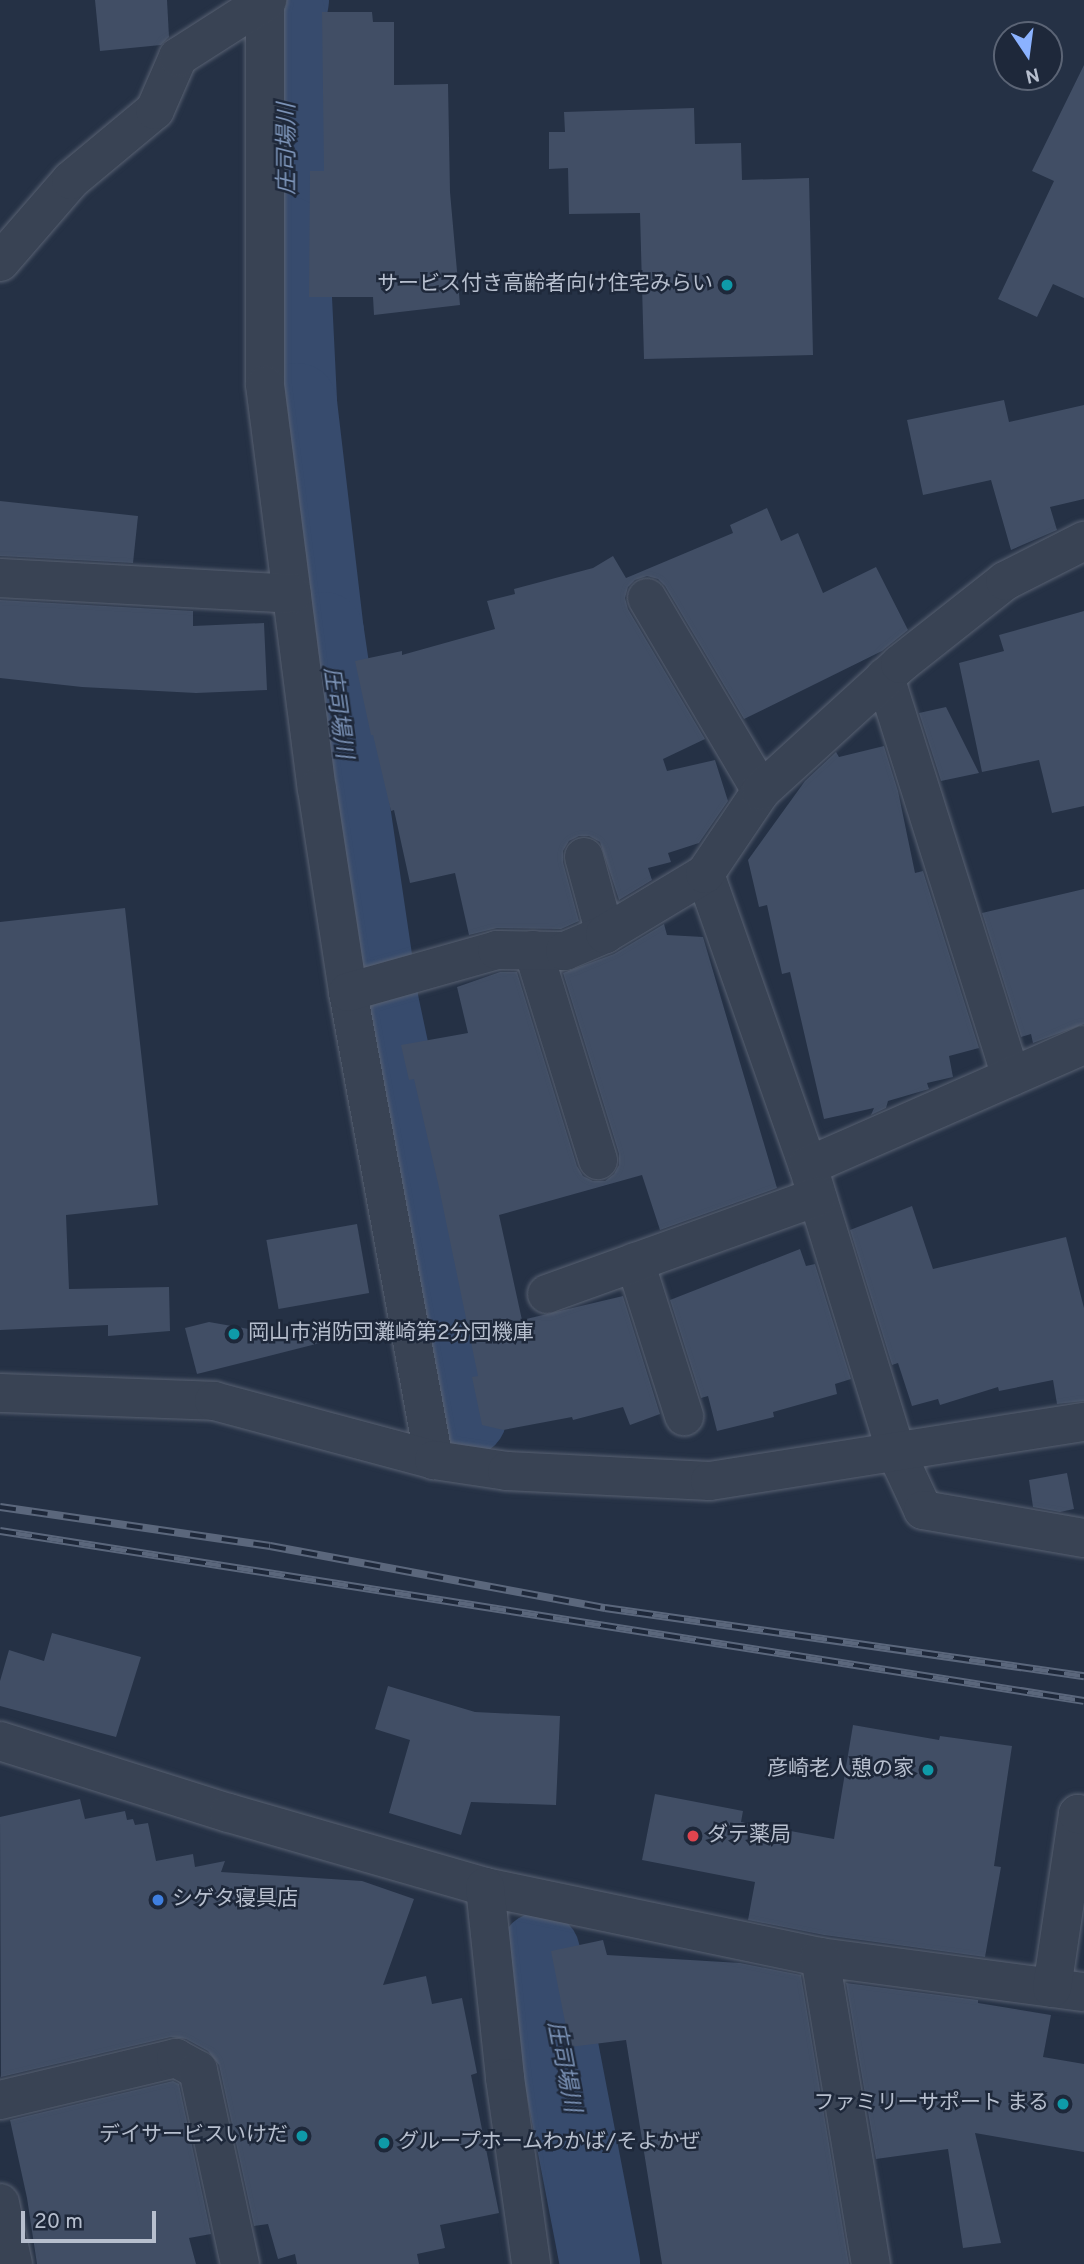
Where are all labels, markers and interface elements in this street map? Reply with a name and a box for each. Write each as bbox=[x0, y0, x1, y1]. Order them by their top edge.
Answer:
north arrow bbox=[993, 21, 1063, 91]
text: N bbox=[1023, 61, 1042, 88]
water label: 庄司場川 bbox=[275, 103, 303, 195]
place label: サービス付き高齢者向け住宅みらい bbox=[377, 272, 713, 298]
marker: サービス付き高齢者向け住宅みらい bbox=[719, 277, 735, 293]
water label: 庄司場川 bbox=[316, 666, 356, 760]
place label: 岡山市消防団灘崎第2分団機庫 bbox=[248, 1321, 534, 1347]
marker: 岡山市消防団灘崎第2分団機庫 bbox=[226, 1326, 242, 1342]
place label: 彦崎老人憩の家 bbox=[767, 1757, 914, 1783]
marker: 彦崎老人憩の家 bbox=[920, 1762, 936, 1778]
place label: ダテ薬局 bbox=[707, 1823, 791, 1849]
marker: ダテ薬局 bbox=[685, 1828, 701, 1844]
place label: シゲタ寝具店 bbox=[172, 1887, 298, 1913]
marker: シゲタ寝具店 bbox=[150, 1892, 166, 1908]
water label: 庄司場川 bbox=[540, 2019, 584, 2115]
place label: ファミリーサポート まる bbox=[813, 2091, 1049, 2117]
marker: ファミリーサポート まる bbox=[1055, 2096, 1071, 2112]
place label: デイサービスいけだ bbox=[99, 2123, 288, 2149]
marker: デイサービスいけだ bbox=[294, 2128, 310, 2144]
place label: グループホームわかば/そよかぜ bbox=[398, 2130, 702, 2156]
marker: グループホームわかば/そよかぜ bbox=[376, 2135, 392, 2151]
scale bar bbox=[24, 2198, 159, 2242]
text: 20 m bbox=[34, 2209, 83, 2236]

